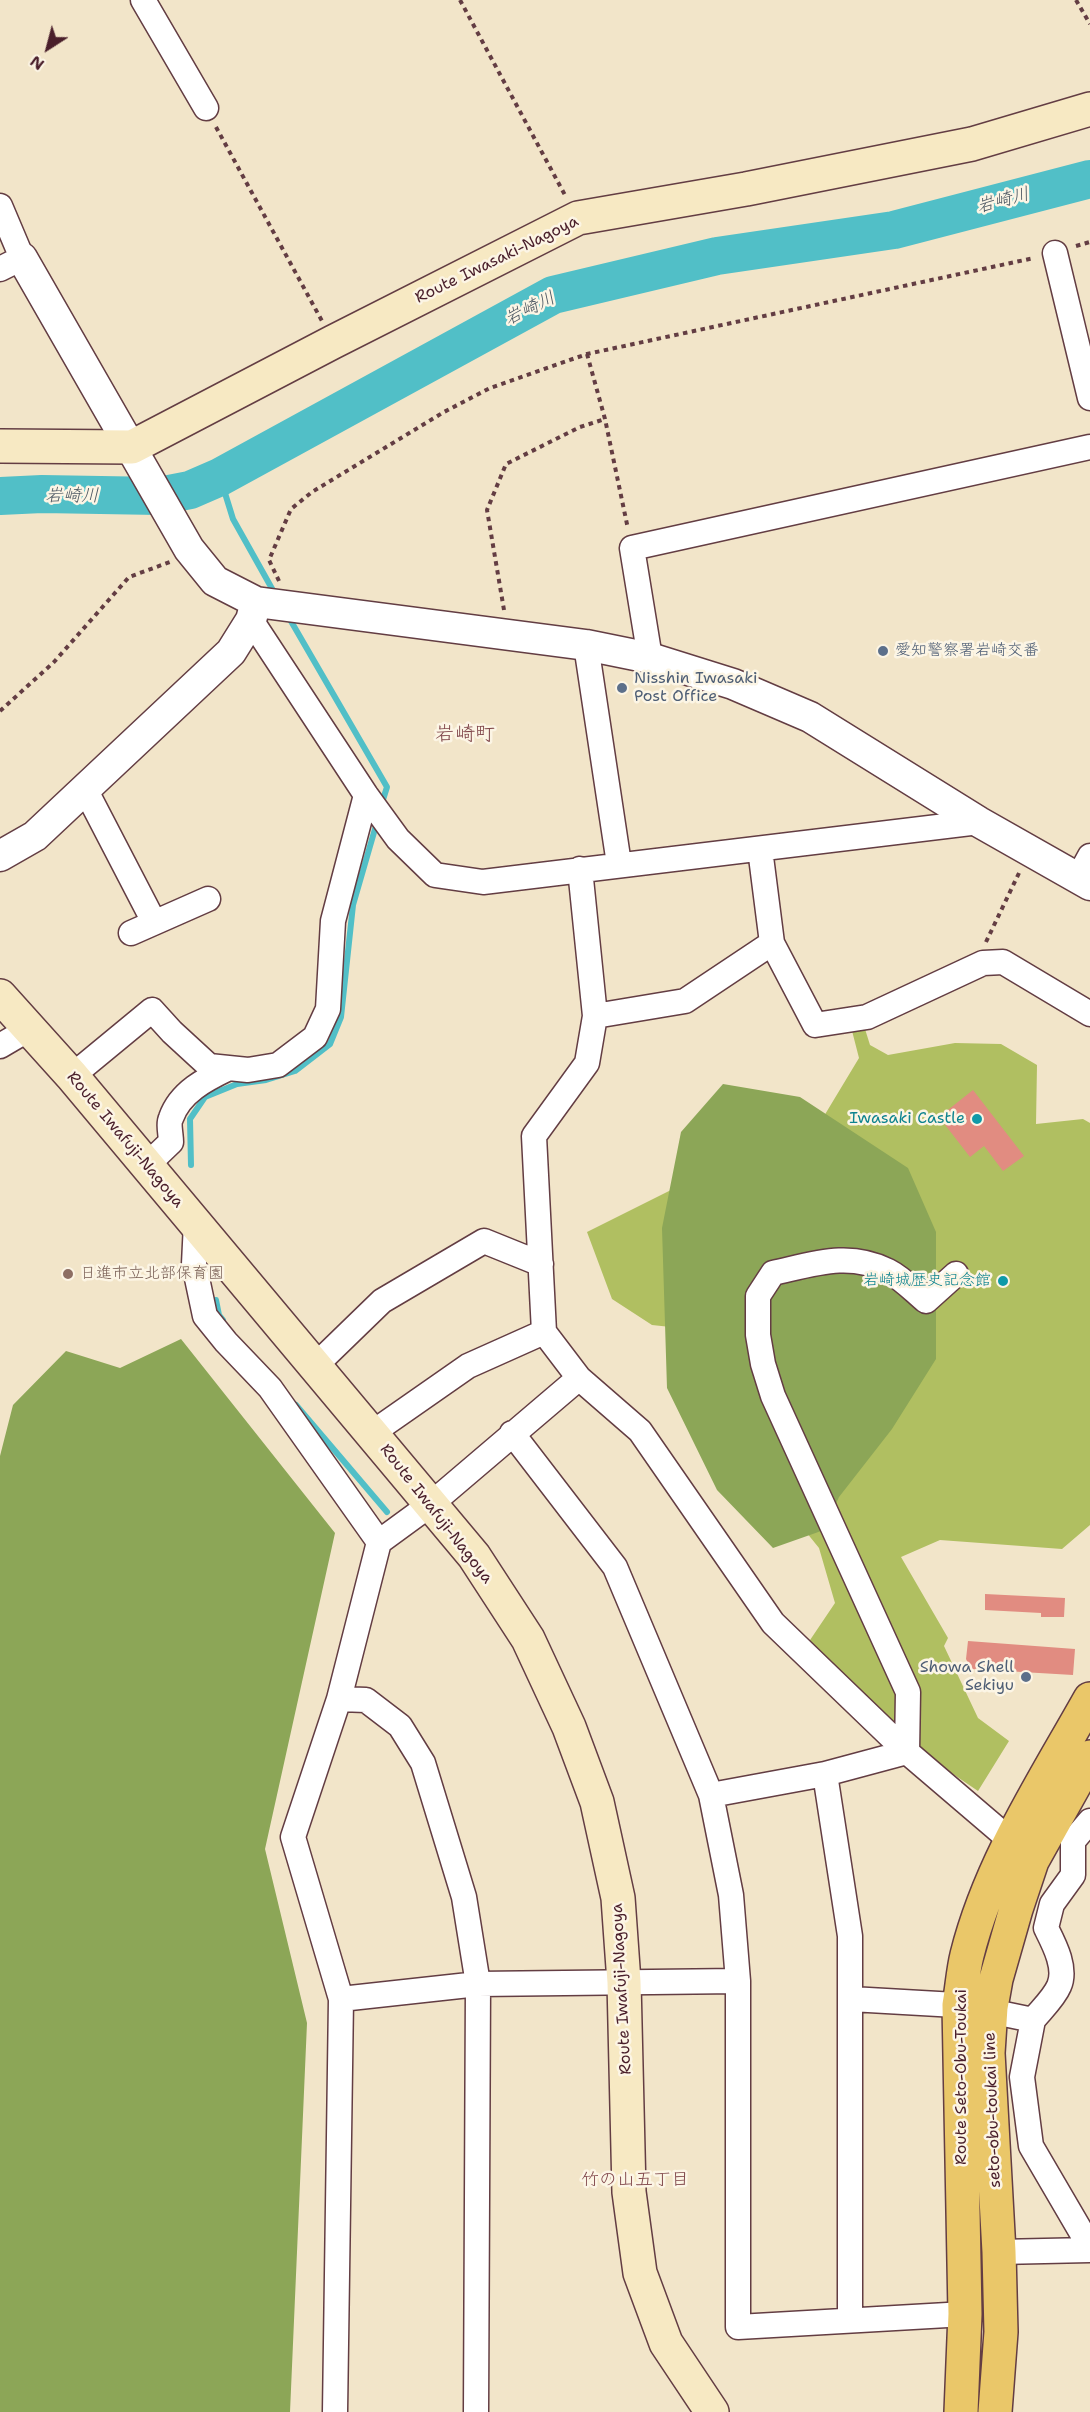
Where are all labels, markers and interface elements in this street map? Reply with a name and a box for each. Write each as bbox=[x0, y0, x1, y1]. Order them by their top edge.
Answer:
north arrow bbox=[18, 18, 78, 78]
text: N bbox=[26, 51, 48, 75]
water label: 岩崎川 bbox=[974, 184, 1032, 218]
street label: Route Iwasaki-Nagoya bbox=[412, 212, 582, 308]
water label: 岩崎川 bbox=[501, 287, 559, 331]
water label: 岩崎川 bbox=[45, 485, 99, 507]
place label: 愛知警察署岩崎交番 bbox=[895, 641, 1039, 661]
marker: 愛知警察署岩崎交番 bbox=[876, 644, 890, 658]
place label: Nisshin Iwasaki Post Office bbox=[634, 669, 758, 707]
marker: Nisshin Iwasaki Post Office bbox=[615, 681, 629, 695]
district label: 岩崎町 bbox=[435, 723, 495, 747]
street label: Route Iwafuji-Nagoya bbox=[62, 1068, 188, 1212]
place label: Iwasaki Castle bbox=[849, 1109, 965, 1129]
marker: Iwasaki Castle bbox=[970, 1112, 984, 1126]
place label: 日進市立北部保育園 bbox=[80, 1264, 224, 1284]
marker: 日進市立北部保育園 bbox=[61, 1267, 75, 1281]
place label: 岩崎城歴史記念館 bbox=[863, 1271, 991, 1291]
marker: 岩崎城歴史記念館 bbox=[996, 1274, 1010, 1288]
street label: Route Iwafuji-Nagoya bbox=[376, 1440, 496, 1588]
place label: Showa Shell Sekiyu bbox=[920, 1658, 1014, 1696]
marker: Showa Shell Sekiyu bbox=[1019, 1670, 1033, 1684]
street label: Route Iwafuji-Nagoya bbox=[608, 1903, 636, 2075]
street label: Route Seto-Obu-Toukai bbox=[952, 1989, 972, 2165]
street label: seto-obu-toukai line bbox=[981, 2032, 1005, 2188]
district label: 竹の山五丁目 bbox=[581, 2169, 689, 2191]

